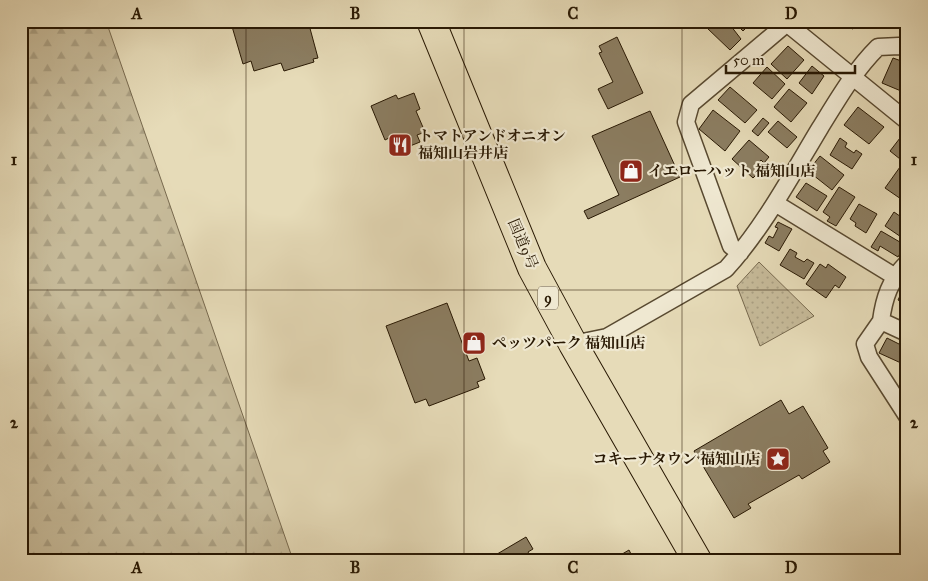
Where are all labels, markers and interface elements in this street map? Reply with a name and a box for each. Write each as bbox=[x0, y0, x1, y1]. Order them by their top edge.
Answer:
text: A bbox=[131, 4, 143, 23]
text: B bbox=[350, 4, 360, 23]
text: C bbox=[568, 4, 579, 23]
text: D bbox=[785, 4, 798, 23]
scale bar bbox=[726, 42, 854, 74]
text: 50 m bbox=[733, 51, 765, 69]
place label: トマトアンドオニオン 福知山岩井店 bbox=[418, 127, 566, 162]
restaurant icon: トマトアンドオニオン 福知山岩井店 bbox=[387, 132, 413, 158]
text: 1 bbox=[11, 150, 18, 169]
text: 1 bbox=[911, 150, 918, 169]
shop icon: イエローハット 福知山店 bbox=[618, 158, 644, 184]
place label: イエローハット 福知山店 bbox=[648, 162, 815, 180]
street label: 国道9号 bbox=[504, 216, 542, 272]
road number: 9 bbox=[538, 286, 558, 310]
shop icon: ペッツパーク 福知山店 bbox=[461, 330, 487, 356]
place label: ペッツパーク 福知山店 bbox=[492, 334, 645, 352]
text: 2 bbox=[10, 413, 19, 432]
text: 2 bbox=[910, 413, 919, 432]
place icon: コキーナタウン 福知山店 bbox=[765, 446, 791, 472]
place label: コキーナタウン 福知山店 bbox=[593, 450, 760, 468]
text: A bbox=[131, 558, 143, 577]
text: B bbox=[350, 558, 360, 577]
text: C bbox=[568, 558, 579, 577]
text: D bbox=[785, 558, 798, 577]

